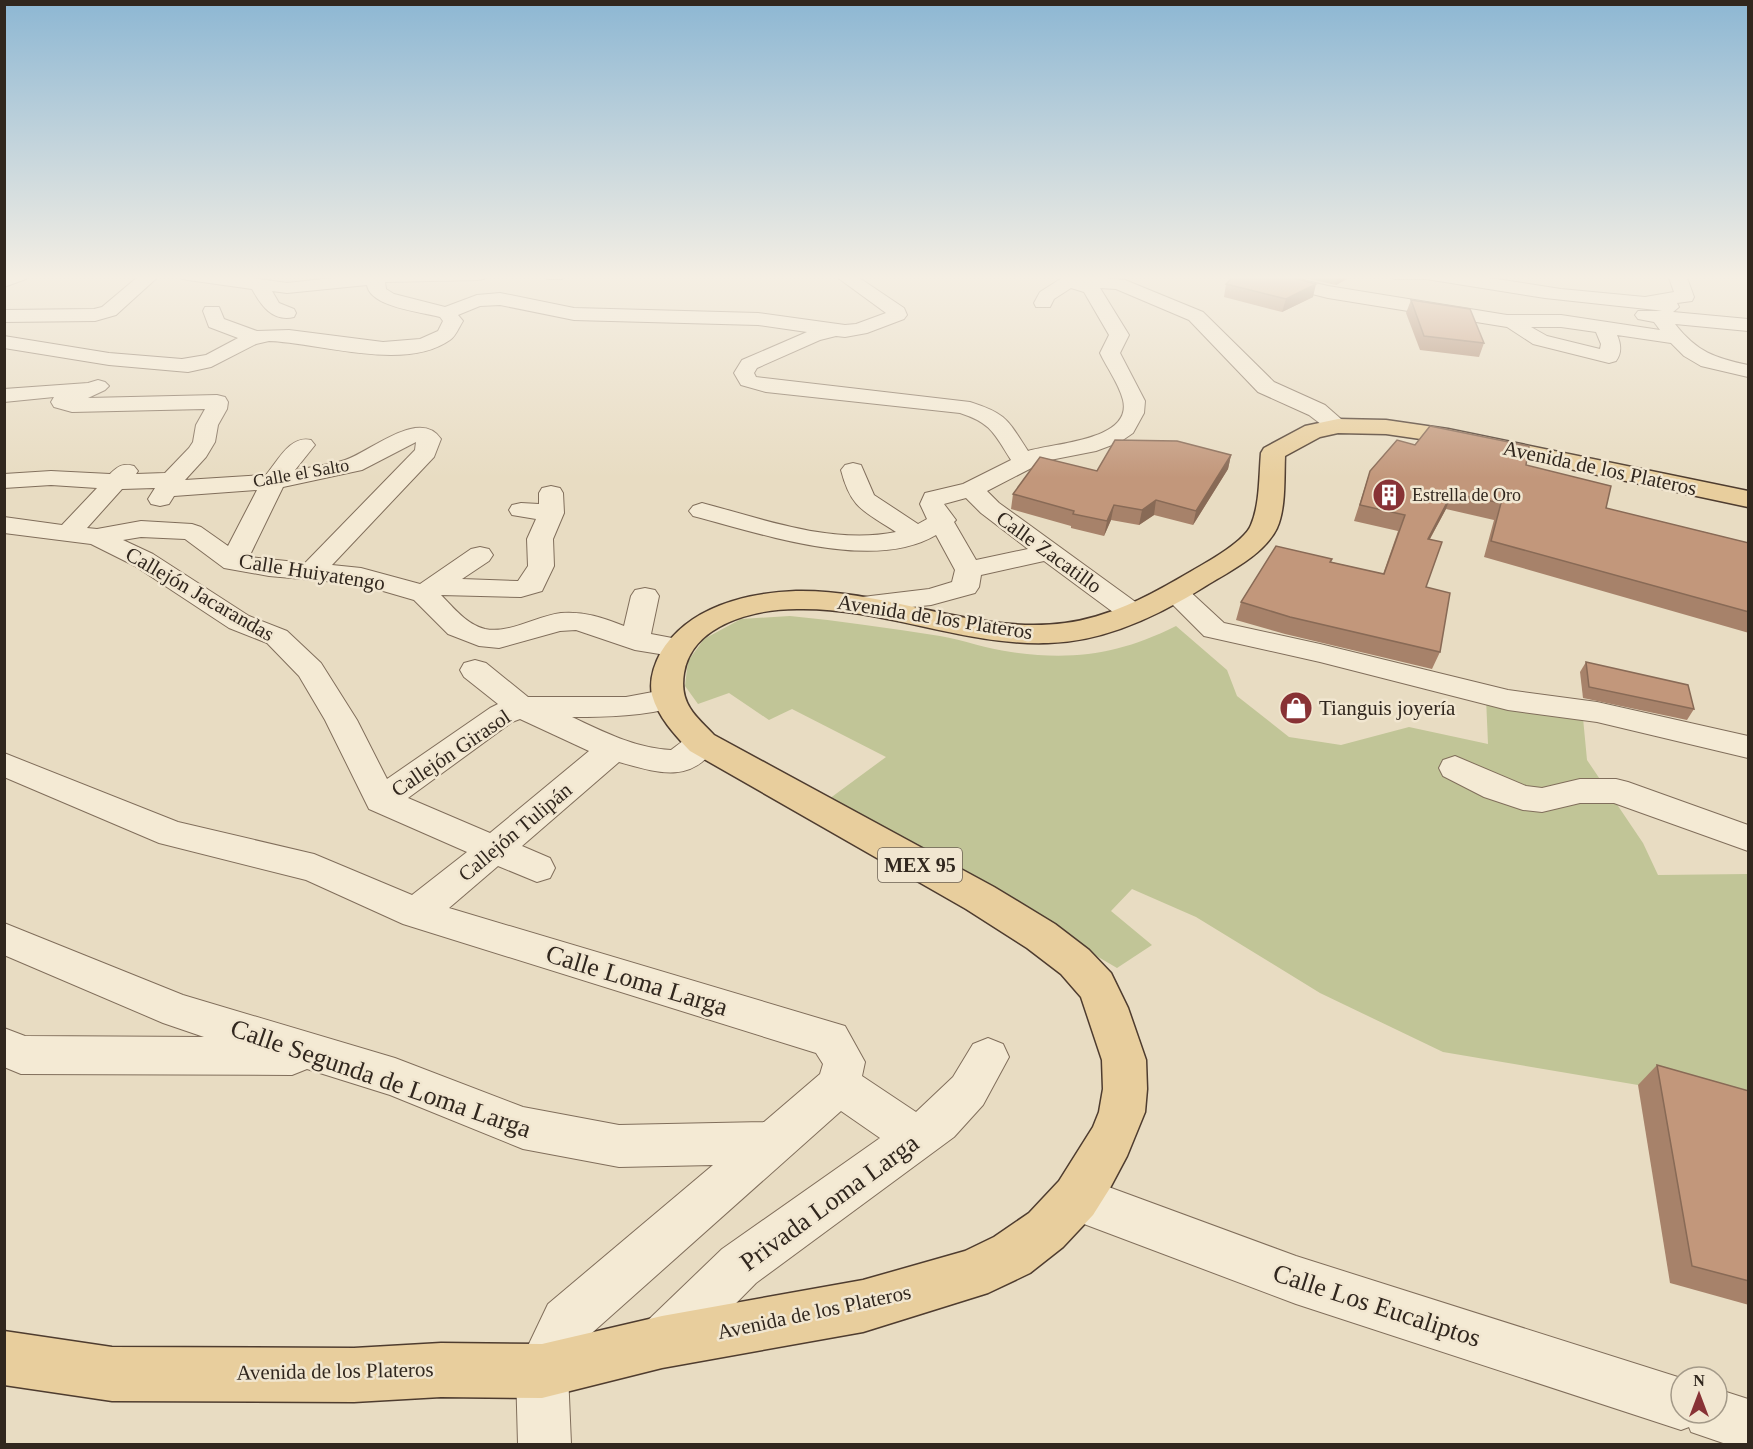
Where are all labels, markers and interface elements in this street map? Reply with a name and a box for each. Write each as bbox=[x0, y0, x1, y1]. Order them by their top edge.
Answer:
street label: Avenida de los Plateros bbox=[1501, 436, 1699, 500]
street label: Calle el Salto bbox=[252, 455, 350, 491]
building icon: Estrella de Oro bbox=[1371, 477, 1407, 513]
place label: Estrella de Oro bbox=[1412, 485, 1521, 505]
street label: Calle Zacatillo bbox=[992, 506, 1106, 598]
street label: Callejón Jacarandas bbox=[122, 542, 278, 646]
street label: Calle Huiyatengo bbox=[237, 549, 387, 595]
street label: Avenida de los Plateros bbox=[836, 590, 1034, 644]
shop icon: Tianguis joyería bbox=[1278, 690, 1314, 726]
place label: Tianguis joyería bbox=[1319, 696, 1456, 720]
street label: Callejón Girasol bbox=[387, 704, 515, 802]
street label: Callejón Tulipán bbox=[453, 777, 577, 886]
road number: MEX 95 bbox=[878, 848, 962, 882]
street label: Calle Loma Larga bbox=[542, 939, 732, 1022]
street label: Calle Segunda de Loma Larga bbox=[227, 1013, 535, 1144]
street label: Privada Loma Larga bbox=[735, 1128, 924, 1277]
street label: Calle Los Eucaliptos bbox=[1269, 1258, 1484, 1353]
street label: Avenida de los Plateros bbox=[715, 1280, 913, 1344]
street label: Avenida de los Plateros bbox=[236, 1357, 434, 1385]
north arrow bbox=[1669, 1365, 1729, 1425]
text: N bbox=[1693, 1372, 1705, 1389]

